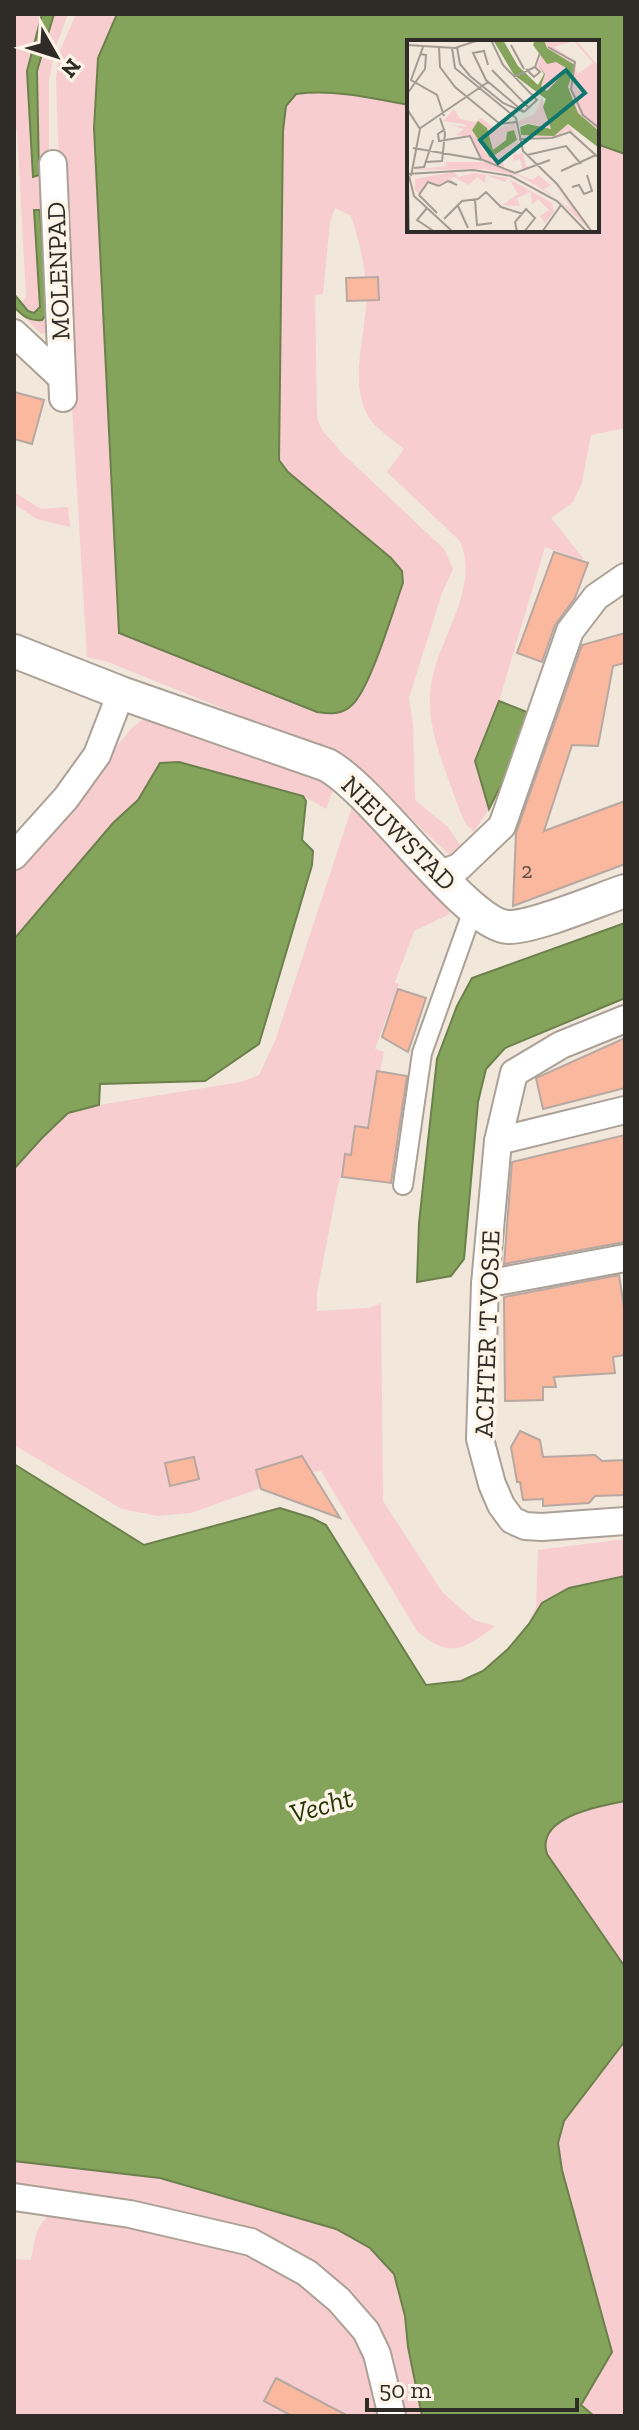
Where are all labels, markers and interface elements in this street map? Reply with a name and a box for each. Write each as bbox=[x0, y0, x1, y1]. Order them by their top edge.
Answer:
north arrow bbox=[16, 16, 96, 96]
inset map bbox=[407, 40, 599, 232]
text: N bbox=[55, 53, 87, 83]
street label: MOLENPAD bbox=[40, 201, 76, 341]
street label: NIEUWSTAD bbox=[335, 769, 463, 897]
house number: 2 bbox=[521, 857, 533, 884]
street label: ACHTER 'T VOSJE bbox=[467, 1230, 507, 1438]
water label: Vecht bbox=[286, 1781, 357, 1830]
scale bar bbox=[367, 2362, 577, 2412]
text: 50 m bbox=[379, 2375, 432, 2404]

